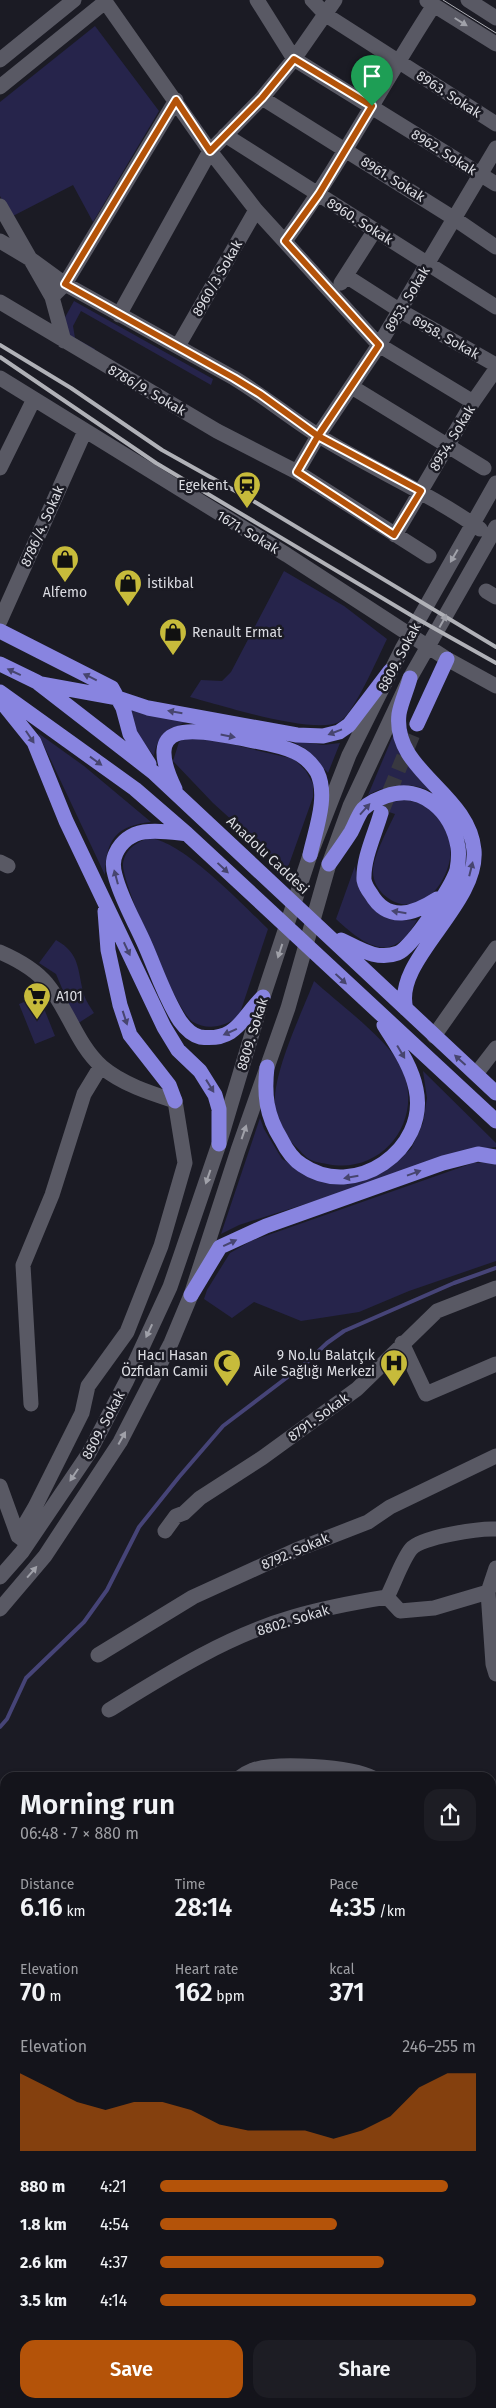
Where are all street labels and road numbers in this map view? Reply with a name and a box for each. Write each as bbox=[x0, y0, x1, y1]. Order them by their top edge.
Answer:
street label: 8963. Sokak bbox=[413, 67, 485, 122]
street label: 8962. Sokak bbox=[408, 126, 480, 180]
street label: 8961. Sokak bbox=[358, 153, 429, 206]
street label: 8960. Sokak bbox=[324, 194, 397, 249]
street label: 8960/3 Sokak bbox=[189, 236, 247, 319]
street label: 8953. Sokak bbox=[381, 263, 434, 335]
street label: 8958. Sokak bbox=[409, 312, 483, 363]
street label: 8786/9. Sokak bbox=[105, 361, 189, 420]
street label: 8954. Sokak bbox=[426, 401, 479, 474]
street label: 8786/4. Sokak bbox=[17, 482, 68, 569]
street label: 1671. Sokak bbox=[213, 507, 283, 558]
street label: 8809. Sokak bbox=[374, 619, 425, 694]
street label: Anadolu Caddesi bbox=[223, 813, 312, 898]
street label: 8809. Sokak bbox=[233, 995, 272, 1073]
street label: 8809. Sokak bbox=[78, 1387, 129, 1462]
street label: 8791. Sokak bbox=[284, 1389, 353, 1445]
street label: 8792. Sokak bbox=[259, 1529, 332, 1573]
street label: 8802. Sokak bbox=[255, 1601, 332, 1640]

